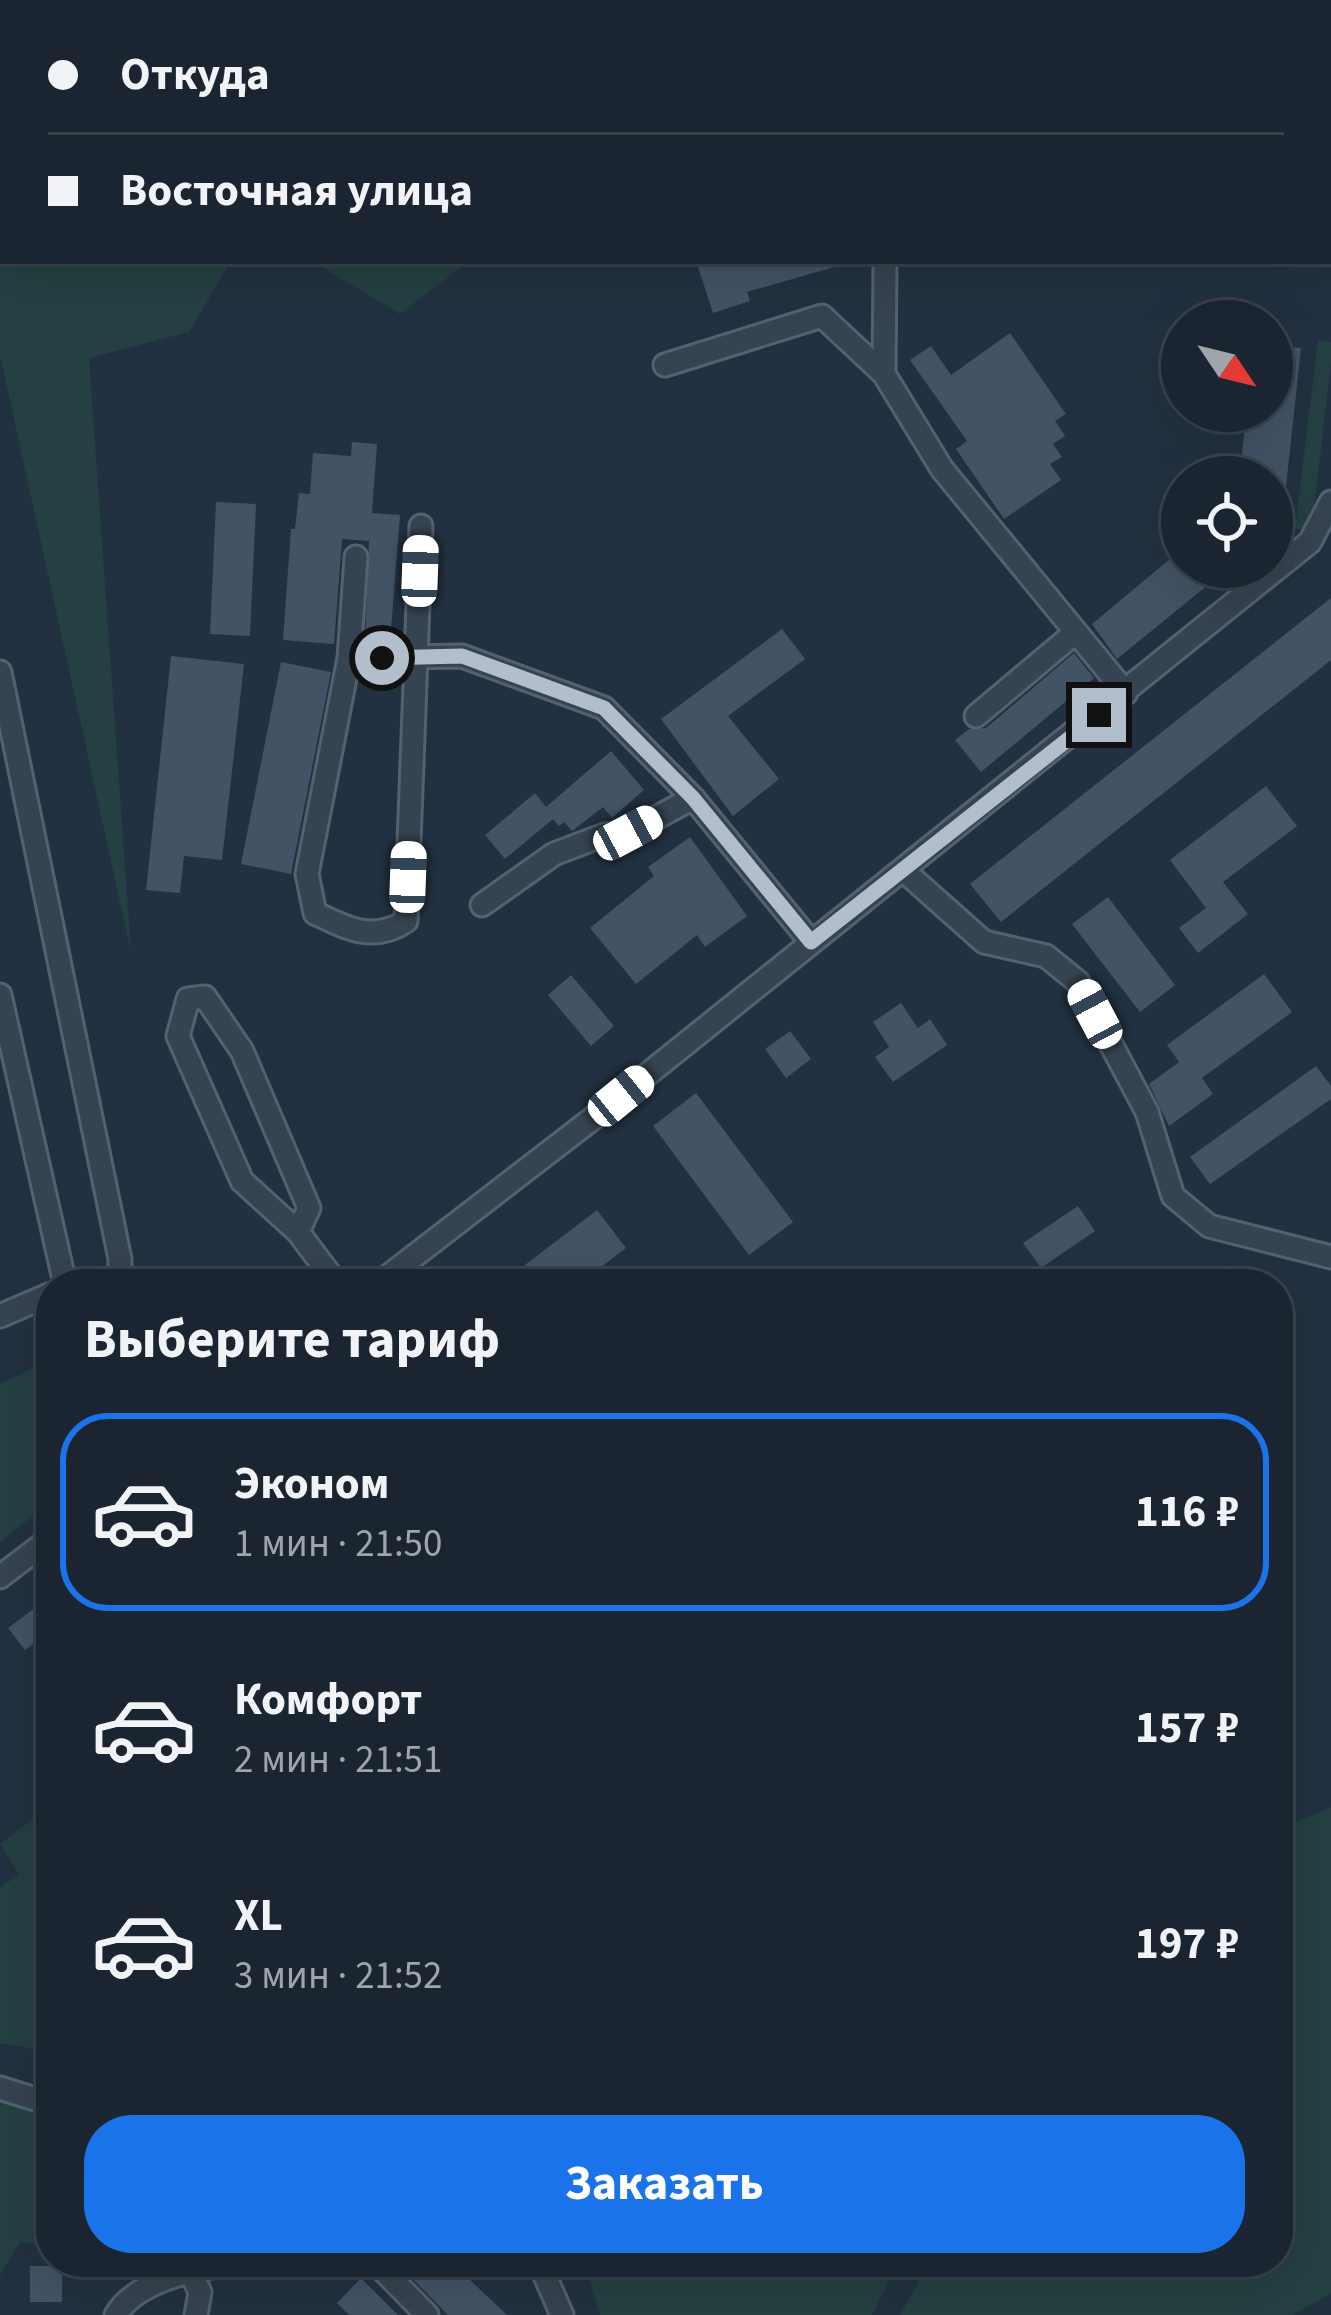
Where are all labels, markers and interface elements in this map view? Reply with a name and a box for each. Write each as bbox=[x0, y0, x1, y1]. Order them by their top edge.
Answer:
text: Откуда bbox=[120, 43, 270, 107]
text: Восточная улица bbox=[120, 159, 473, 223]
north arrow bbox=[1161, 300, 1293, 432]
map controls bbox=[1161, 300, 1293, 588]
button: locate bbox=[1161, 456, 1293, 588]
car bbox=[401, 534, 439, 608]
route start bbox=[355, 631, 409, 685]
route end bbox=[1072, 688, 1126, 742]
car bbox=[588, 800, 668, 866]
car bbox=[389, 840, 427, 914]
car bbox=[1062, 974, 1128, 1054]
car bbox=[582, 1059, 660, 1133]
text: Выберите тариф bbox=[84, 1302, 500, 1379]
text: Эконом bbox=[234, 1452, 390, 1516]
icon: car bbox=[90, 1458, 198, 1566]
text: 116 ₽ bbox=[1135, 1480, 1239, 1544]
text: 1 мин · 21:50 bbox=[234, 1516, 442, 1572]
text: Комфорт bbox=[234, 1668, 422, 1732]
icon: car bbox=[90, 1674, 198, 1782]
text: 157 ₽ bbox=[1135, 1696, 1239, 1760]
text: 2 мин · 21:51 bbox=[234, 1732, 442, 1788]
text: XL bbox=[234, 1884, 283, 1948]
icon: car bbox=[90, 1890, 198, 1998]
text: 197 ₽ bbox=[1135, 1912, 1239, 1976]
text: 3 мин · 21:52 bbox=[234, 1948, 442, 2004]
button: Заказать bbox=[84, 2115, 1245, 2253]

